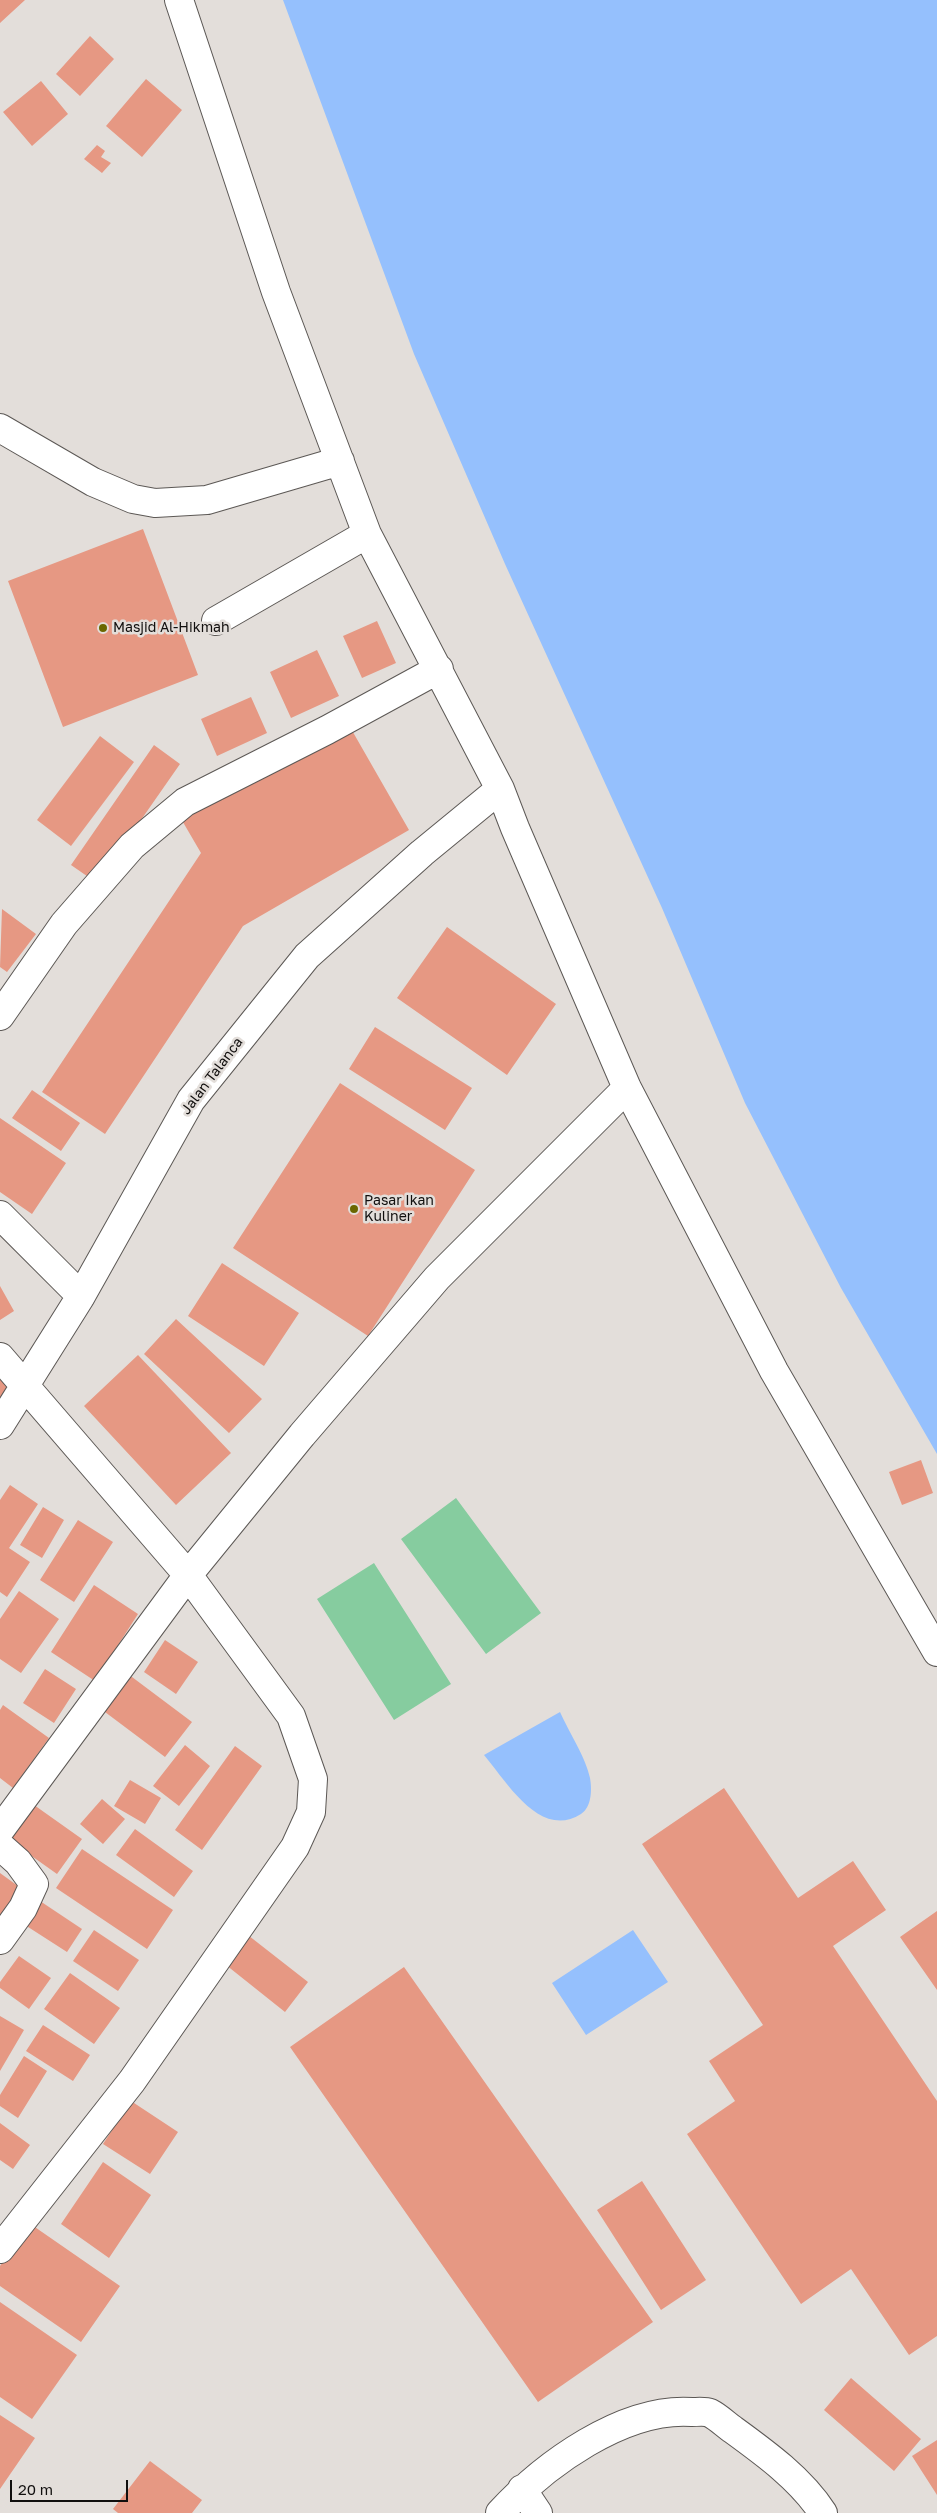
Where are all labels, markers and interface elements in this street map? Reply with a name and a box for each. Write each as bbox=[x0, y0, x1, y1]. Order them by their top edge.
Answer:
place label: Masjid Al-Hikmah bbox=[113, 620, 230, 636]
marker: Masjid Al-Hikmah bbox=[97, 622, 109, 634]
street label: Jalan Talanca bbox=[178, 1034, 246, 1118]
place label: Pasar Ikan Kuliner bbox=[364, 1193, 434, 1226]
marker: Pasar Ikan Kuliner bbox=[348, 1203, 360, 1215]
scale bar bbox=[12, 2470, 130, 2502]
text: 20 m bbox=[18, 2480, 53, 2498]

